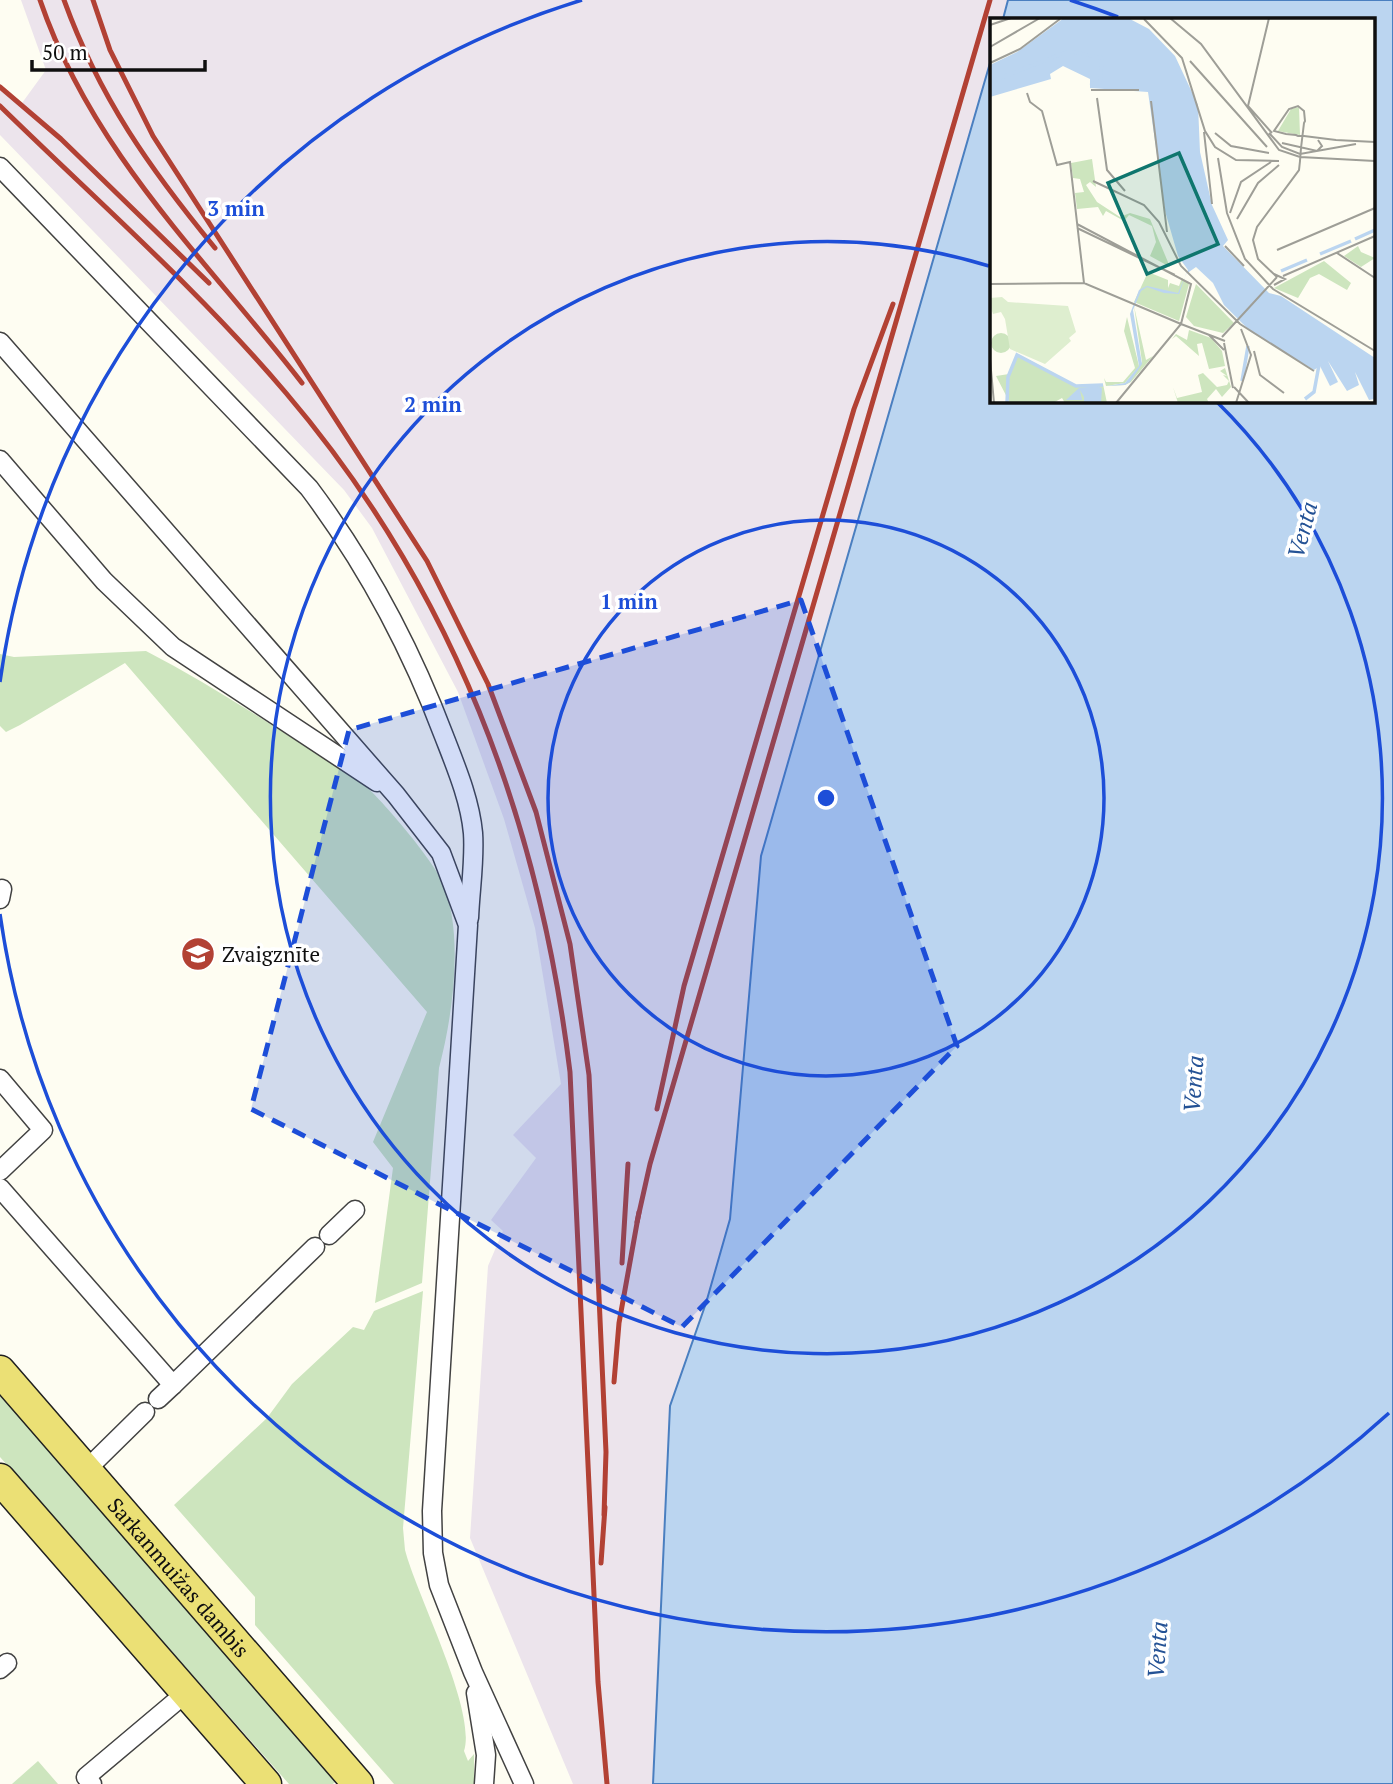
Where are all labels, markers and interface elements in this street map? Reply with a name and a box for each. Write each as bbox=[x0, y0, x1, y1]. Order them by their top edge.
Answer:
inset map bbox=[990, 18, 1376, 402]
scale bar bbox=[32, 28, 205, 72]
text: 50 m bbox=[42, 38, 88, 66]
text: 3 min bbox=[207, 194, 265, 222]
text: 2 min bbox=[404, 390, 462, 418]
water label: Venta bbox=[1280, 498, 1324, 562]
text: 1 min bbox=[600, 587, 658, 615]
centre of rings bbox=[814, 786, 838, 810]
school or university icon: Zvaigznīte bbox=[179, 935, 217, 973]
place label: Zvaigznīte bbox=[222, 940, 320, 968]
water label: Venta bbox=[1176, 1054, 1210, 1114]
street label: Sarkanmuižas dambis bbox=[102, 1492, 256, 1663]
water label: Venta bbox=[1140, 1620, 1174, 1680]

